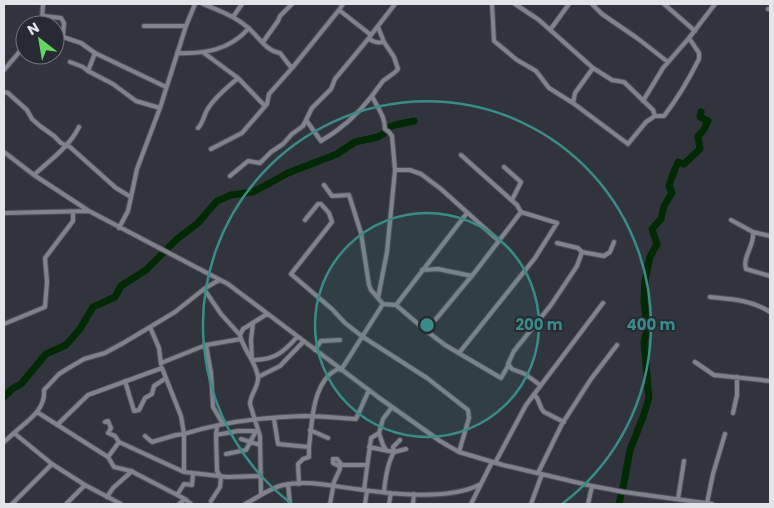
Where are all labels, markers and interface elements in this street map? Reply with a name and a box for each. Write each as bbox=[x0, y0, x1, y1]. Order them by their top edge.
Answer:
north arrow bbox=[15, 15, 65, 65]
text: N bbox=[24, 18, 43, 40]
text: 200 m bbox=[515, 314, 563, 335]
text: 400 m bbox=[627, 314, 676, 335]
centre of rings bbox=[418, 316, 436, 334]

